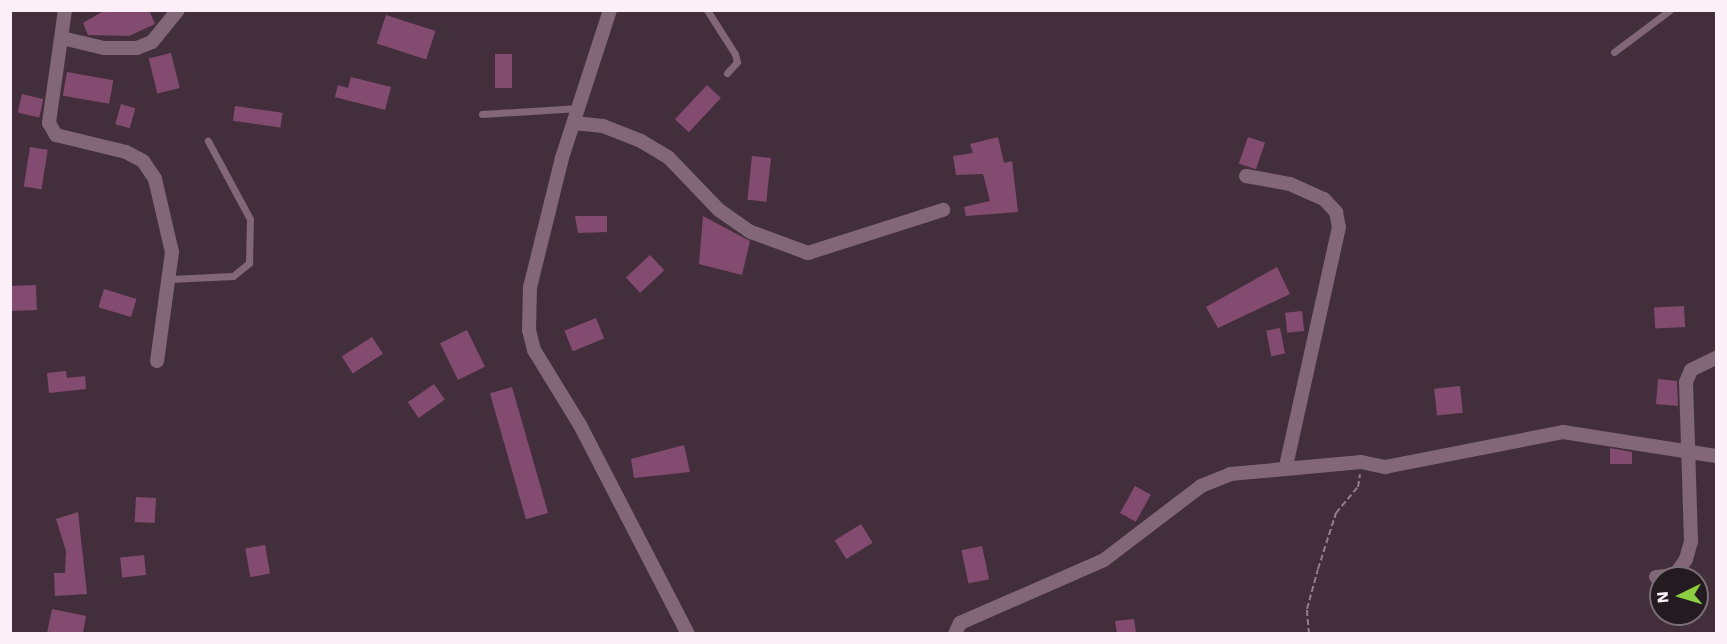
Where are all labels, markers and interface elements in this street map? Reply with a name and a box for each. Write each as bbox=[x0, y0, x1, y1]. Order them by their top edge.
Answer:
north arrow bbox=[1649, 566, 1709, 626]
text: N bbox=[1653, 591, 1673, 604]

